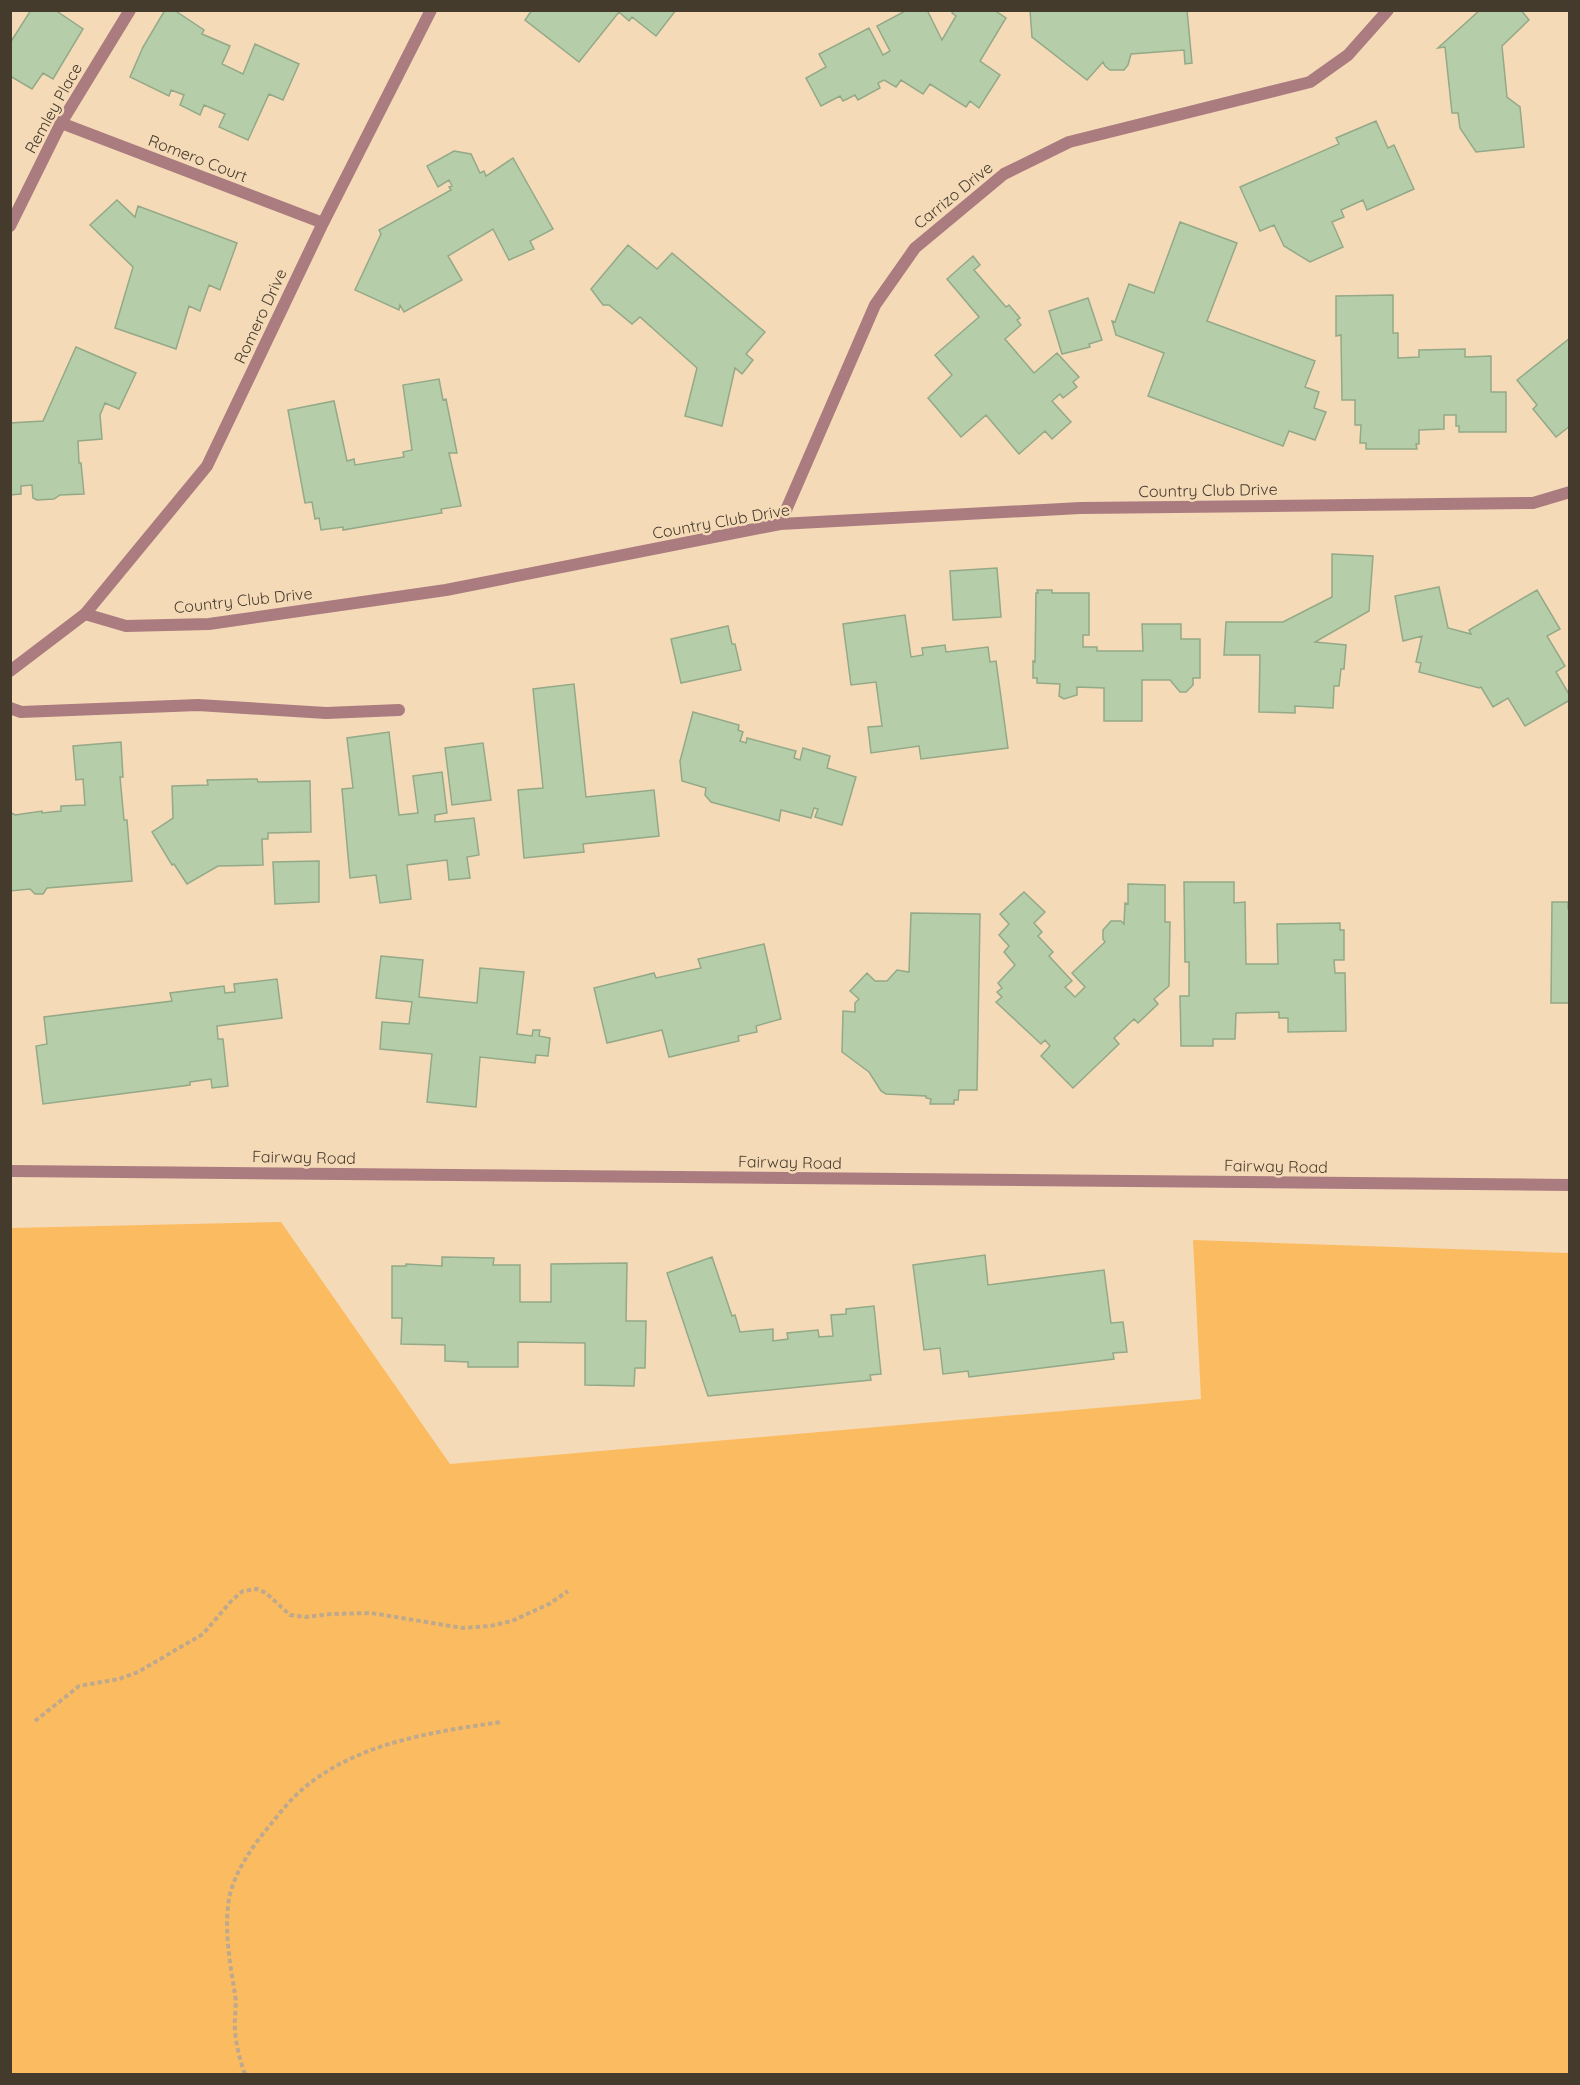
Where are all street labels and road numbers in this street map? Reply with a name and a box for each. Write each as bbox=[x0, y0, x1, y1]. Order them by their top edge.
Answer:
street label: Remley Place bbox=[20, 59, 86, 157]
street label: Romero Court bbox=[146, 130, 250, 186]
street label: Carrizo Drive bbox=[909, 157, 997, 233]
street label: Romero Drive bbox=[229, 265, 291, 367]
street label: Country Club Drive bbox=[1138, 479, 1278, 501]
street label: Country Club Drive bbox=[651, 499, 791, 543]
street label: Country Club Drive bbox=[173, 583, 313, 617]
street label: Fairway Road bbox=[252, 1146, 356, 1168]
street label: Fairway Road bbox=[738, 1151, 842, 1173]
street label: Fairway Road bbox=[1224, 1155, 1328, 1177]

